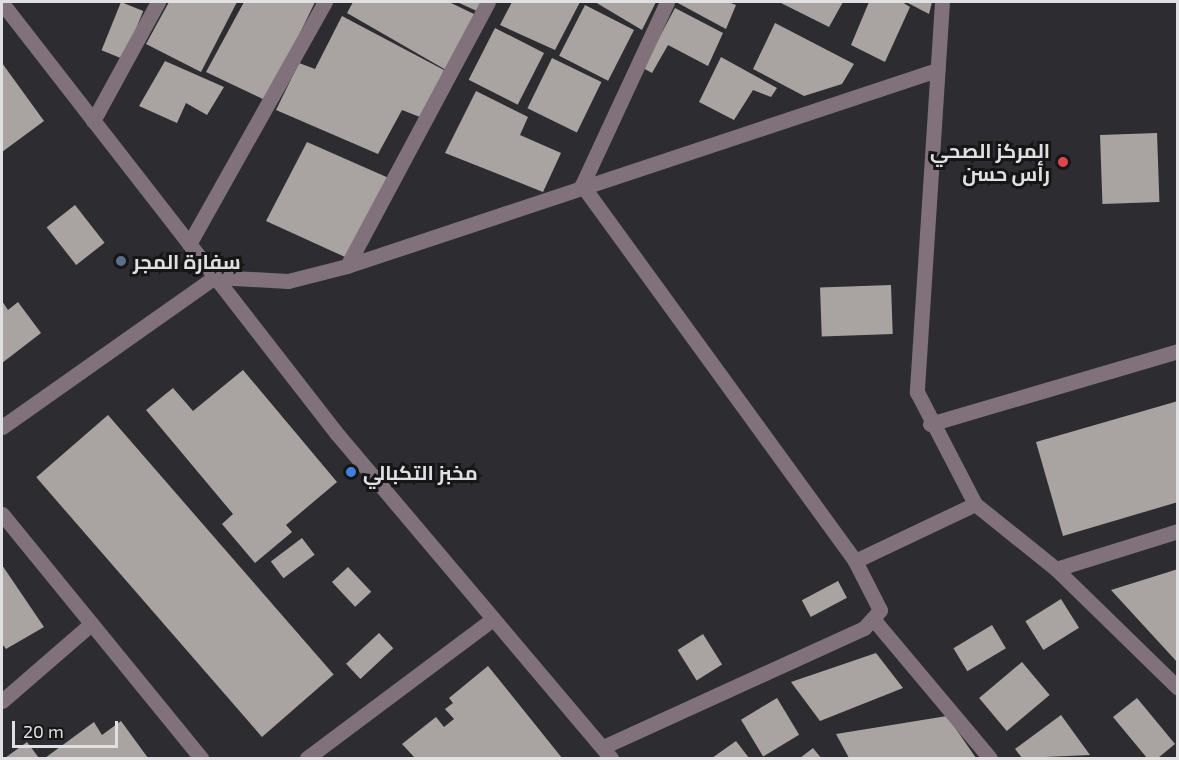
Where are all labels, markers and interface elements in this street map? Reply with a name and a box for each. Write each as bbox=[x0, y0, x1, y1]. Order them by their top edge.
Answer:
place label: المركز الصحي رأس حسن bbox=[930, 138, 1050, 185]
marker: المركز الصحي رأس حسن bbox=[1054, 153, 1072, 171]
place label: سفارة المجر bbox=[133, 249, 241, 273]
marker: سفارة المجر bbox=[114, 254, 128, 268]
place label: مخبز التكبالي bbox=[363, 460, 478, 484]
marker: مخبز التكبالي bbox=[344, 465, 358, 479]
scale bar bbox=[15, 709, 122, 747]
text: 20 m bbox=[23, 720, 64, 742]

